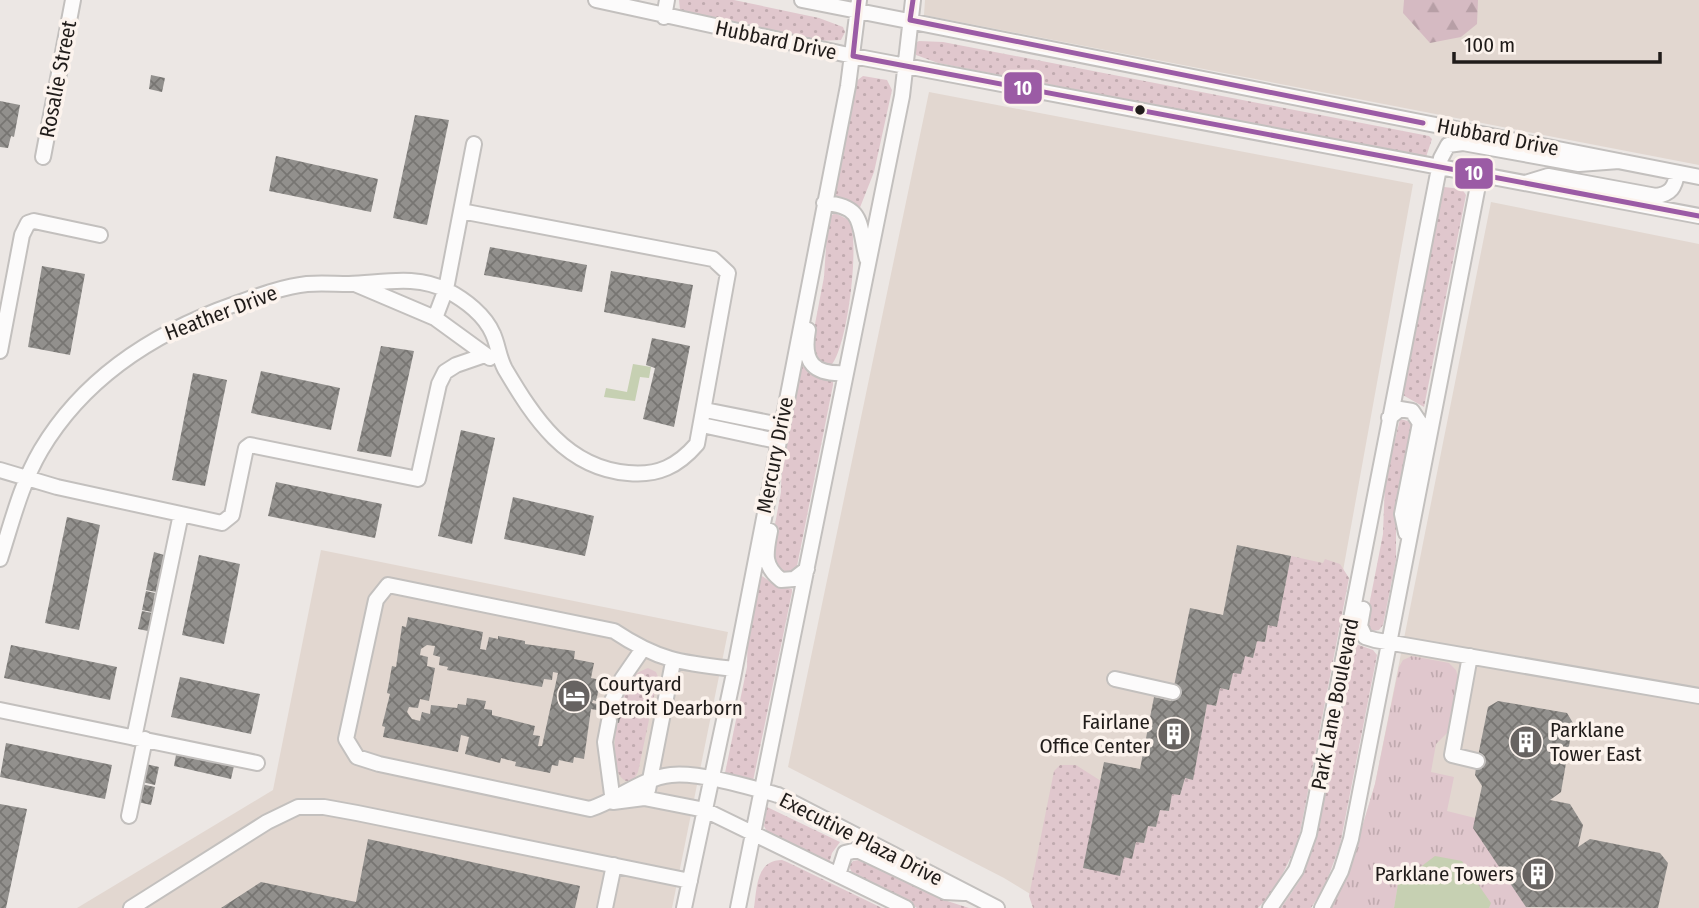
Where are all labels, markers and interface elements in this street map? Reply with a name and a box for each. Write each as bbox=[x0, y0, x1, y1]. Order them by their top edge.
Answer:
street label: Hubbard Drive bbox=[713, 14, 839, 66]
street label: Rosalie Street bbox=[34, 18, 82, 140]
scale bar bbox=[1454, 21, 1660, 65]
text: 100 m bbox=[1464, 32, 1515, 58]
line badge: 10 bbox=[1003, 71, 1043, 105]
text: 10 bbox=[1014, 77, 1032, 100]
unlabelled marker bbox=[1133, 103, 1147, 117]
street label: Hubbard Drive bbox=[1435, 112, 1561, 162]
line badge: 10 bbox=[1454, 157, 1494, 190]
text: 10 bbox=[1465, 162, 1483, 185]
street label: Heather Drive bbox=[161, 280, 281, 346]
street label: Mercury Drive bbox=[751, 395, 799, 515]
street label: Park Lane Boulevard bbox=[1306, 616, 1364, 792]
place label: Courtyard Detroit Dearborn bbox=[598, 671, 743, 721]
hotel icon: Courtyard Detroit Dearborn bbox=[555, 677, 593, 715]
place label: Fairlane Office Center bbox=[1040, 709, 1151, 759]
building icon: Fairlane Office Center bbox=[1155, 715, 1193, 753]
place label: Parklane Tower East bbox=[1550, 717, 1642, 767]
building icon: Parklane Tower East bbox=[1507, 723, 1545, 761]
street label: Executive Plaza Drive bbox=[775, 787, 947, 891]
building icon: Parklane Towers bbox=[1519, 855, 1557, 893]
place label: Parklane Towers bbox=[1375, 861, 1514, 887]

